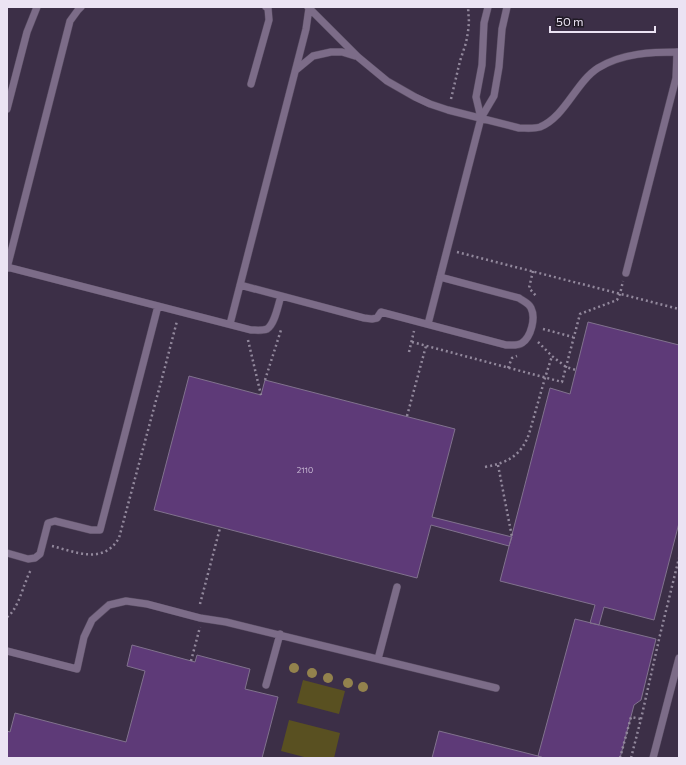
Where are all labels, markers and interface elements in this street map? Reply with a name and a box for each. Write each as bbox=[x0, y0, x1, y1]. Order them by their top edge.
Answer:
scale bar bbox=[550, 8, 655, 34]
text: 50 m bbox=[556, 14, 584, 28]
house number: 2110 bbox=[297, 465, 313, 475]

